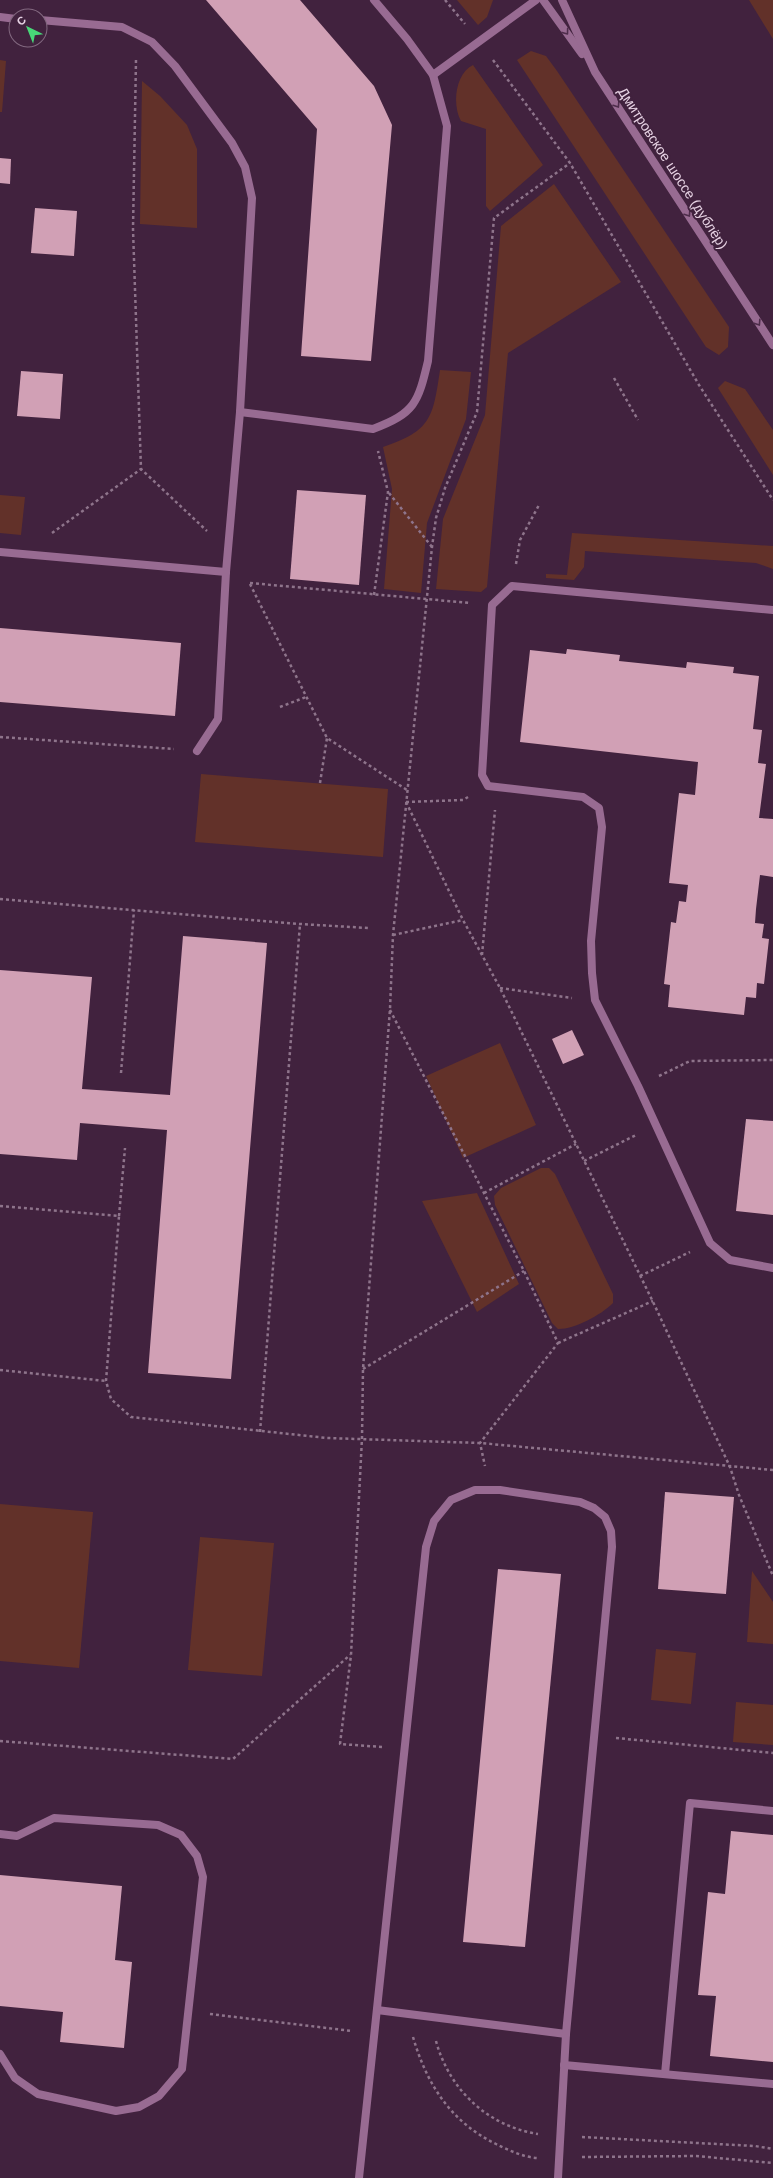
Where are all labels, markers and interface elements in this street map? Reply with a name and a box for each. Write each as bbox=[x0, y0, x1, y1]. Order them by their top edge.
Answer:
north arrow bbox=[8, 8, 48, 48]
text: С bbox=[14, 14, 28, 28]
one-way arrow bbox=[561, 27, 568, 34]
street label: Дмитровское шоссе (дублёр) bbox=[615, 84, 731, 252]
one-way arrow bbox=[612, 101, 619, 108]
one-way arrow bbox=[683, 210, 690, 217]
one-way arrow bbox=[754, 319, 761, 326]

